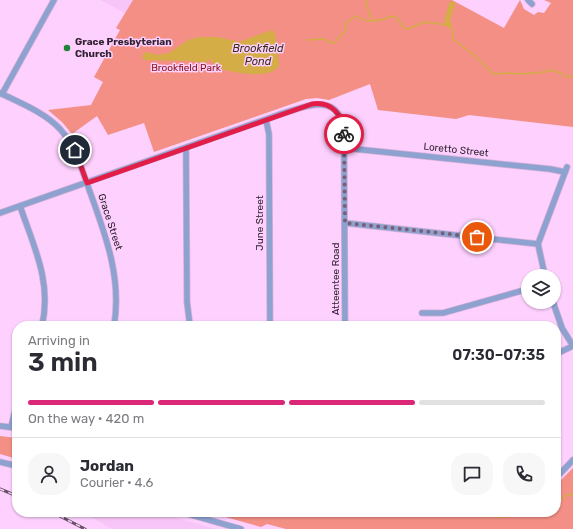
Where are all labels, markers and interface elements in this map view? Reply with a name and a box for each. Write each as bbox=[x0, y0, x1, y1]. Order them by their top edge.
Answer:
place label: Grace Presbyterian Church bbox=[75, 36, 172, 60]
water label: Brookfield Pond bbox=[232, 42, 284, 68]
marker: Grace Presbyterian Church bbox=[62, 43, 72, 53]
park label: Brookfield Park bbox=[151, 62, 222, 74]
courier bbox=[324, 114, 364, 154]
icon: bike bbox=[333, 123, 355, 145]
pin bbox=[58, 133, 92, 167]
icon: home bbox=[64, 139, 86, 161]
street label: Loretto Street bbox=[423, 141, 489, 159]
street label: Grace Street bbox=[95, 192, 125, 252]
street label: June Street bbox=[254, 195, 266, 251]
pin bbox=[460, 220, 494, 254]
icon: bag bbox=[466, 226, 488, 248]
street label: Atteentee Road bbox=[330, 243, 342, 315]
map controls bbox=[521, 269, 561, 309]
button: layers bbox=[521, 269, 561, 309]
text: Arriving in bbox=[28, 333, 90, 348]
text: 07:30–07:35 bbox=[452, 346, 545, 364]
text: 3 min bbox=[28, 347, 98, 378]
text: On the way · 420 m bbox=[28, 411, 144, 426]
button: person bbox=[28, 453, 70, 495]
button: chat bbox=[451, 453, 493, 495]
button: phone bbox=[503, 453, 545, 495]
text: Jordan bbox=[80, 457, 134, 475]
text: Courier · 4.6 bbox=[80, 475, 153, 490]

